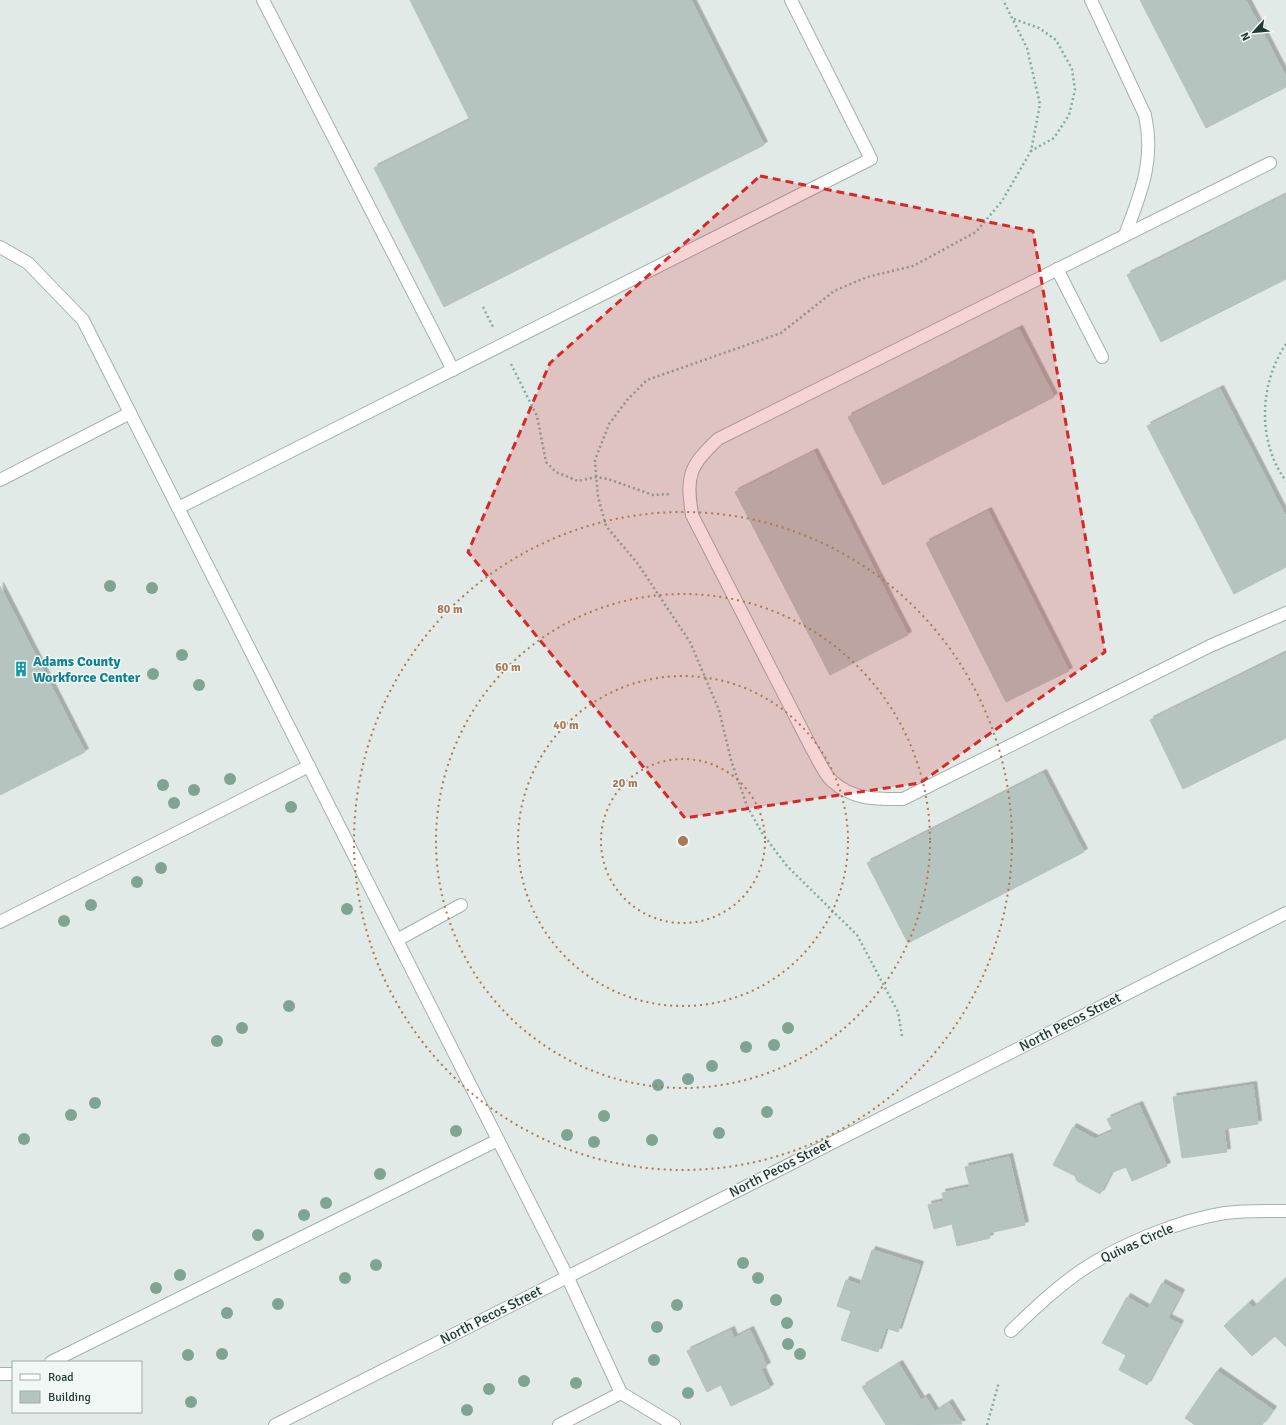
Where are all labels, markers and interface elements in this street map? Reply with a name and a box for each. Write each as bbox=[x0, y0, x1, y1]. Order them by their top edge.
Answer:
north arrow bbox=[1234, 12, 1274, 52]
text: N bbox=[1238, 30, 1253, 43]
text: 80 m bbox=[437, 602, 463, 617]
place label: Adams County Workforce Center bbox=[33, 653, 141, 686]
building icon: Adams County Workforce Center bbox=[12, 660, 30, 678]
text: 60 m bbox=[495, 660, 521, 675]
text: 40 m bbox=[553, 718, 579, 733]
text: 20 m bbox=[612, 776, 638, 791]
centre of rings bbox=[676, 834, 690, 848]
street label: North Pecos Street bbox=[1016, 989, 1124, 1055]
street label: North Pecos Street bbox=[726, 1135, 834, 1201]
street label: Quivas Circle bbox=[1098, 1219, 1176, 1267]
street label: North Pecos Street bbox=[437, 1282, 545, 1348]
legend bbox=[12, 1361, 142, 1413]
text: Road bbox=[48, 1370, 74, 1385]
text: Building bbox=[48, 1390, 91, 1405]

